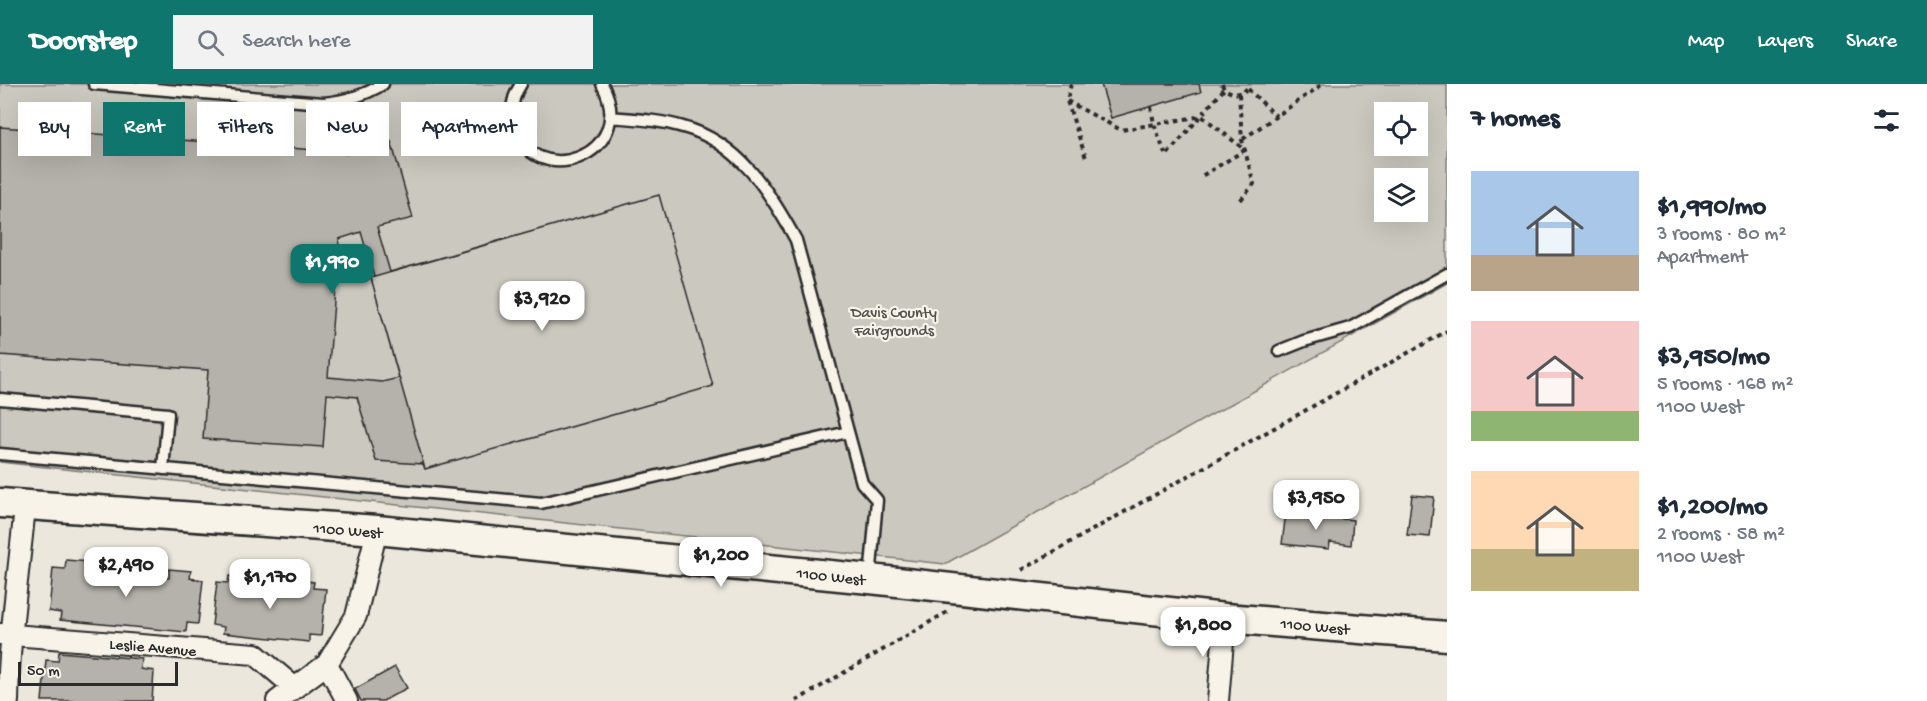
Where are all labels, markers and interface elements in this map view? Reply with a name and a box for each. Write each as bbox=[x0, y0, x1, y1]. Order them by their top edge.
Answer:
search box bbox=[173, 15, 593, 69]
text: Doorstep bbox=[30, 26, 137, 59]
icon: search bbox=[194, 26, 227, 59]
text: Search here bbox=[242, 29, 351, 55]
text: Map bbox=[1688, 30, 1724, 55]
text: Layers bbox=[1757, 30, 1813, 55]
text: Share bbox=[1846, 30, 1897, 55]
chip: Buy bbox=[18, 102, 91, 156]
chip: Rent bbox=[103, 102, 185, 156]
chip: Filters bbox=[197, 102, 294, 156]
chip: New bbox=[306, 102, 389, 156]
chip: Apartment bbox=[401, 102, 537, 156]
map controls bbox=[1374, 102, 1428, 222]
button: locate bbox=[1374, 102, 1428, 156]
icon: filters bbox=[1870, 104, 1903, 137]
text: 7 homes bbox=[1471, 105, 1560, 136]
button: layers bbox=[1374, 168, 1428, 222]
text: $1,990/mo bbox=[1657, 193, 1766, 224]
icon: home bbox=[1519, 195, 1591, 267]
text: 3 rooms · 80 m² bbox=[1657, 224, 1786, 247]
pin: $1,990 bbox=[283, 244, 381, 295]
text: Apartment bbox=[1657, 247, 1747, 270]
text: $1,990 bbox=[305, 252, 359, 275]
pin: $3,920 bbox=[493, 281, 591, 332]
text: $3,920 bbox=[514, 289, 570, 312]
park label: Davis County Fairgrounds bbox=[850, 305, 937, 342]
text: $3,950/mo bbox=[1657, 343, 1770, 374]
icon: home bbox=[1519, 345, 1591, 417]
text: 5 rooms · 168 m² bbox=[1657, 374, 1793, 397]
text: 1100 West bbox=[1657, 397, 1743, 420]
pin: $3,950 bbox=[1267, 480, 1365, 531]
text: $3,950 bbox=[1287, 488, 1345, 511]
text: $1,200/mo bbox=[1657, 493, 1768, 524]
icon: home bbox=[1519, 495, 1591, 567]
street label: 1100 West bbox=[312, 521, 384, 544]
text: 2 rooms · 58 m² bbox=[1657, 524, 1785, 547]
pin: $1,200 bbox=[672, 537, 770, 588]
text: $1,200 bbox=[693, 545, 749, 568]
pin: $2,490 bbox=[77, 547, 175, 598]
text: 1100 West bbox=[1657, 547, 1743, 570]
text: $2,490 bbox=[98, 555, 154, 578]
pin: $1,170 bbox=[221, 559, 319, 610]
street label: 1100 West bbox=[794, 565, 867, 592]
text: $1,170 bbox=[243, 567, 297, 590]
pin: $1,800 bbox=[1154, 607, 1252, 658]
text: $1,800 bbox=[1174, 615, 1232, 638]
street label: 1100 West bbox=[1278, 616, 1351, 641]
street label: Leslie Avenue bbox=[108, 636, 198, 663]
scale bar bbox=[18, 659, 178, 686]
text: 50 m bbox=[27, 663, 60, 682]

